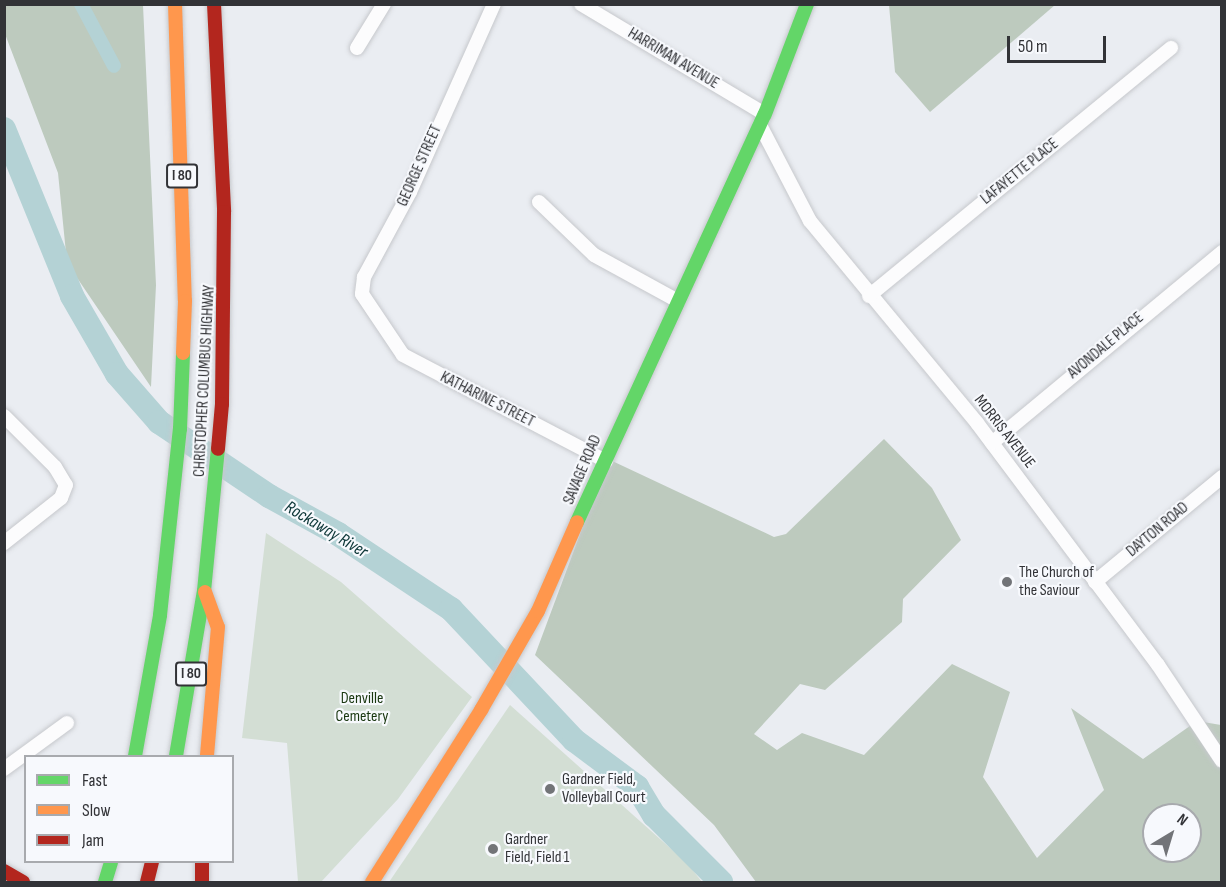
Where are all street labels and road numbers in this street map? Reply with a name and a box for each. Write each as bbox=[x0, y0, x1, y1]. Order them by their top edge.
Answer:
street label: HARRIMAN AVENUE bbox=[624, 24, 722, 94]
street label: GEORGE STREET bbox=[394, 122, 446, 210]
street label: LAFAYETTE PLACE bbox=[977, 135, 1063, 209]
road number: I 80 bbox=[166, 164, 198, 188]
street label: CHRISTOPHER COLUMBUS HIGHWAY bbox=[190, 285, 220, 477]
street label: AVONDALE PLACE bbox=[1064, 309, 1148, 383]
street label: KATHARINE STREET bbox=[437, 368, 537, 432]
street label: MORRIS AVENUE bbox=[969, 392, 1039, 472]
street label: SAVAGE ROAD bbox=[560, 432, 606, 508]
street label: DAYTON ROAD bbox=[1123, 498, 1193, 562]
road number: I 80 bbox=[174, 662, 207, 686]

